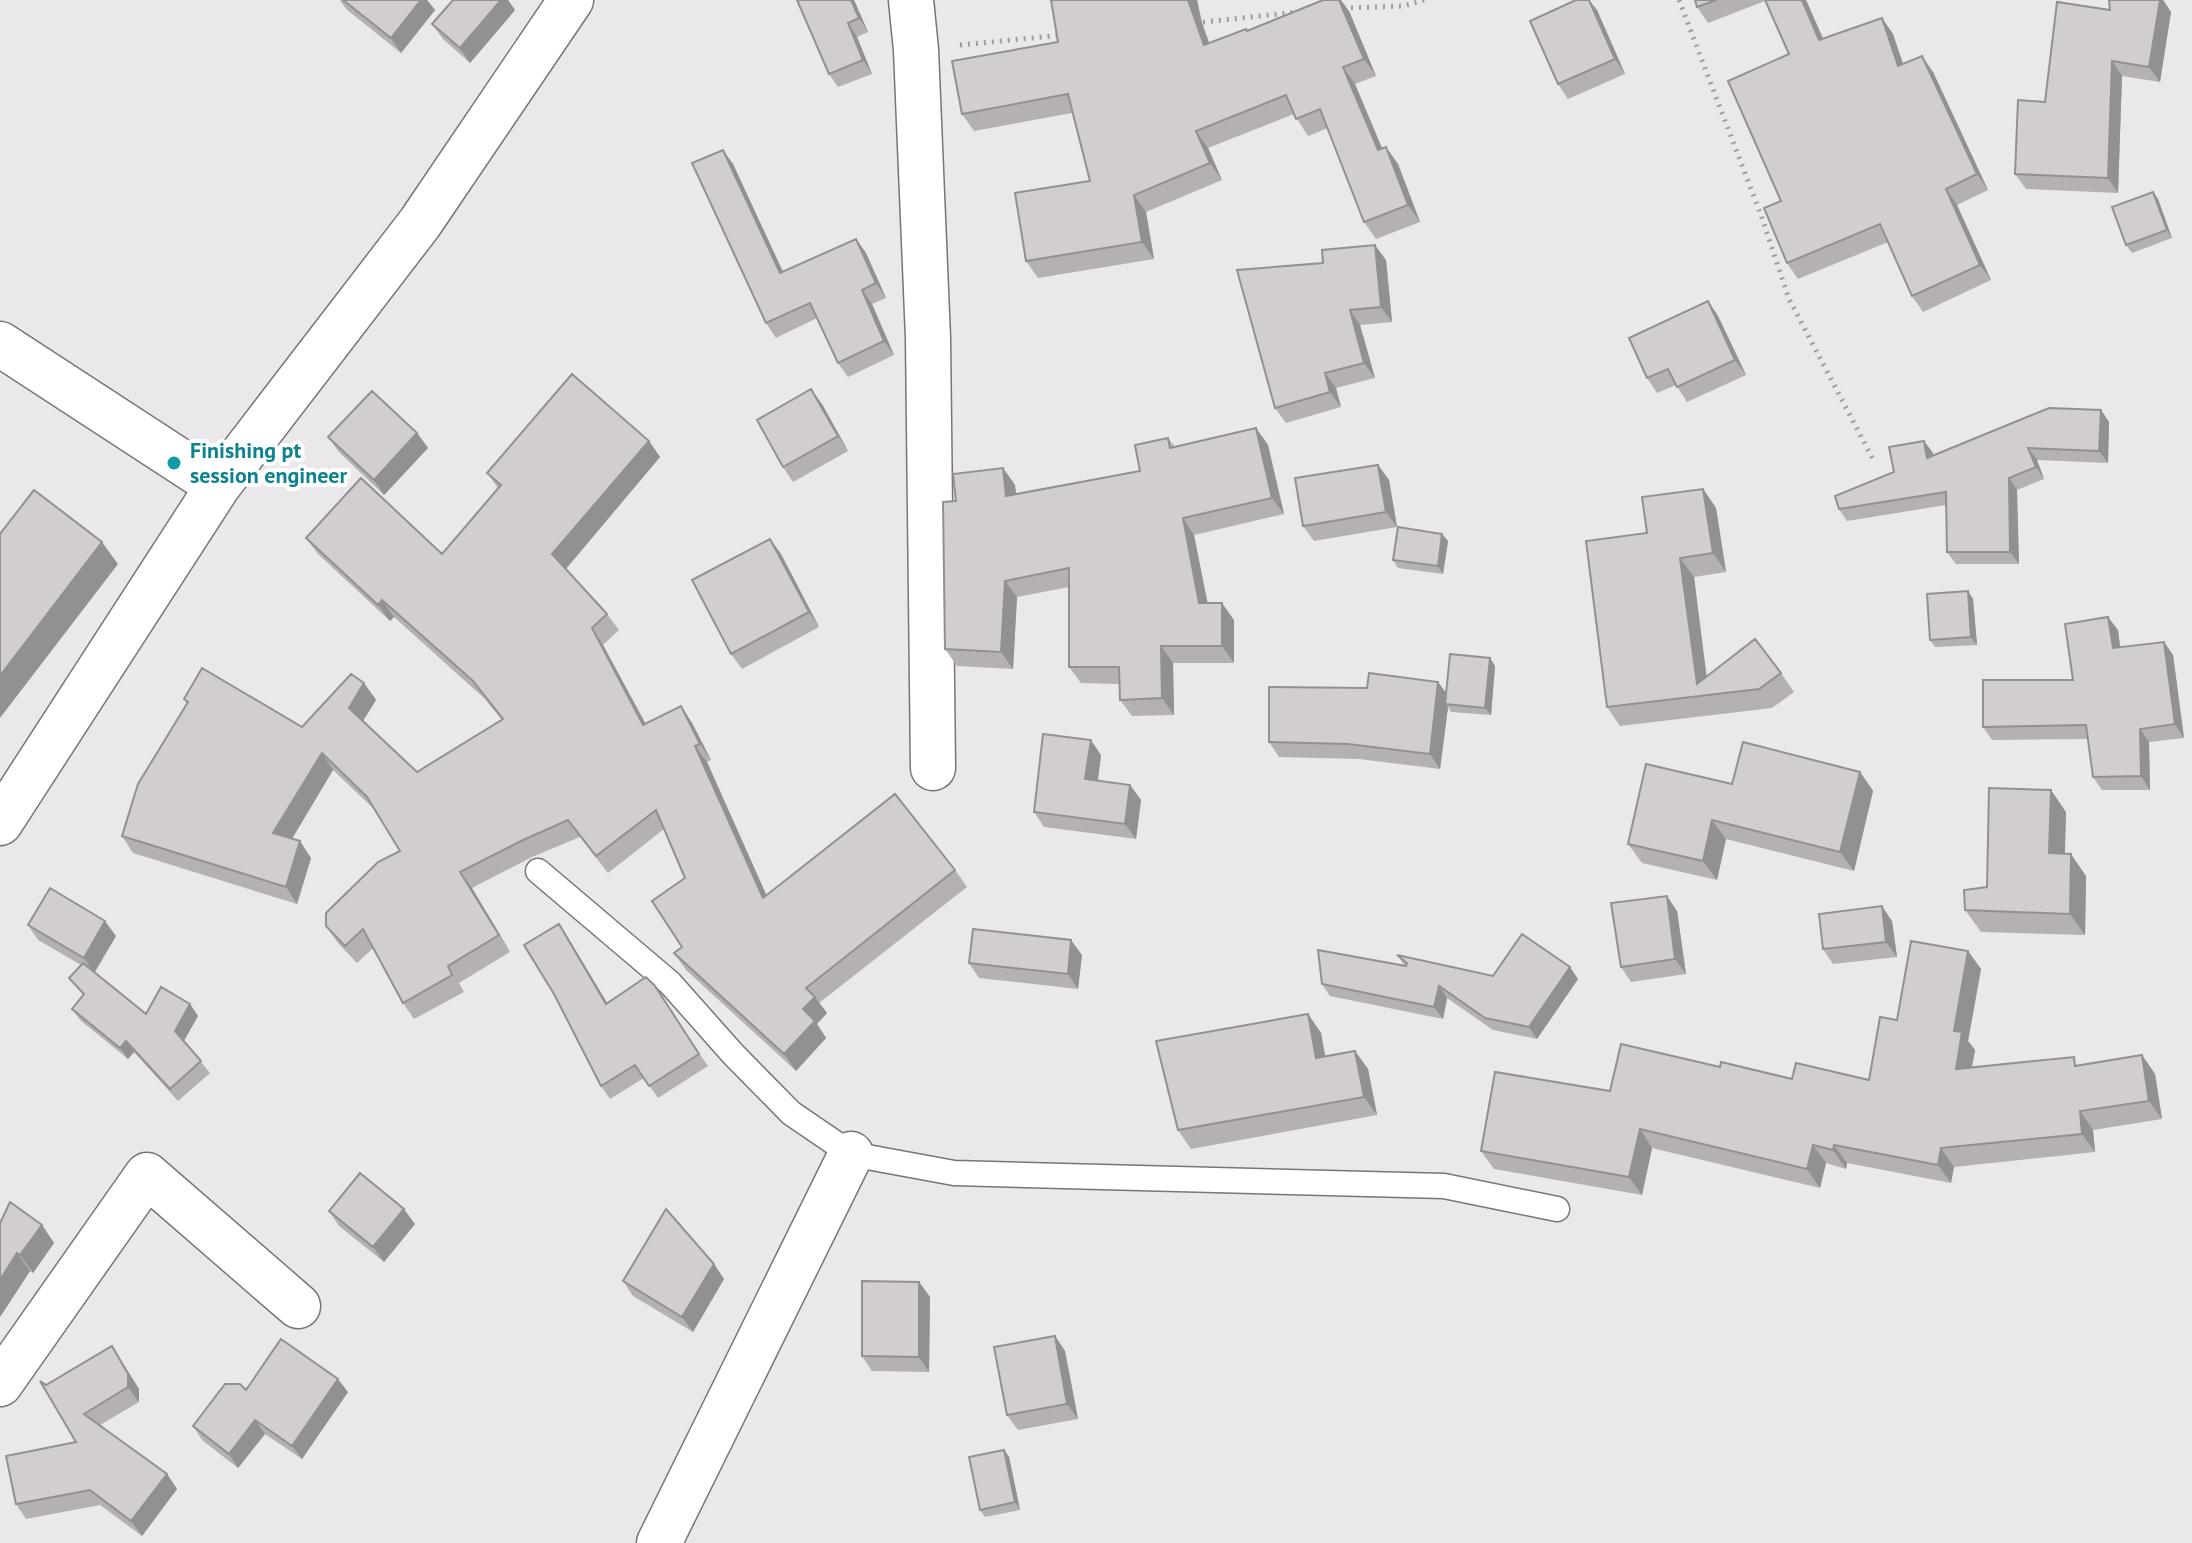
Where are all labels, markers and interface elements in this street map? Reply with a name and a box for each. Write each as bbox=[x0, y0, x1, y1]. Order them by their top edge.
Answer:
place label: Finishing pt session engineer bbox=[190, 436, 347, 489]
marker: Finishing pt session engineer bbox=[165, 454, 183, 472]

